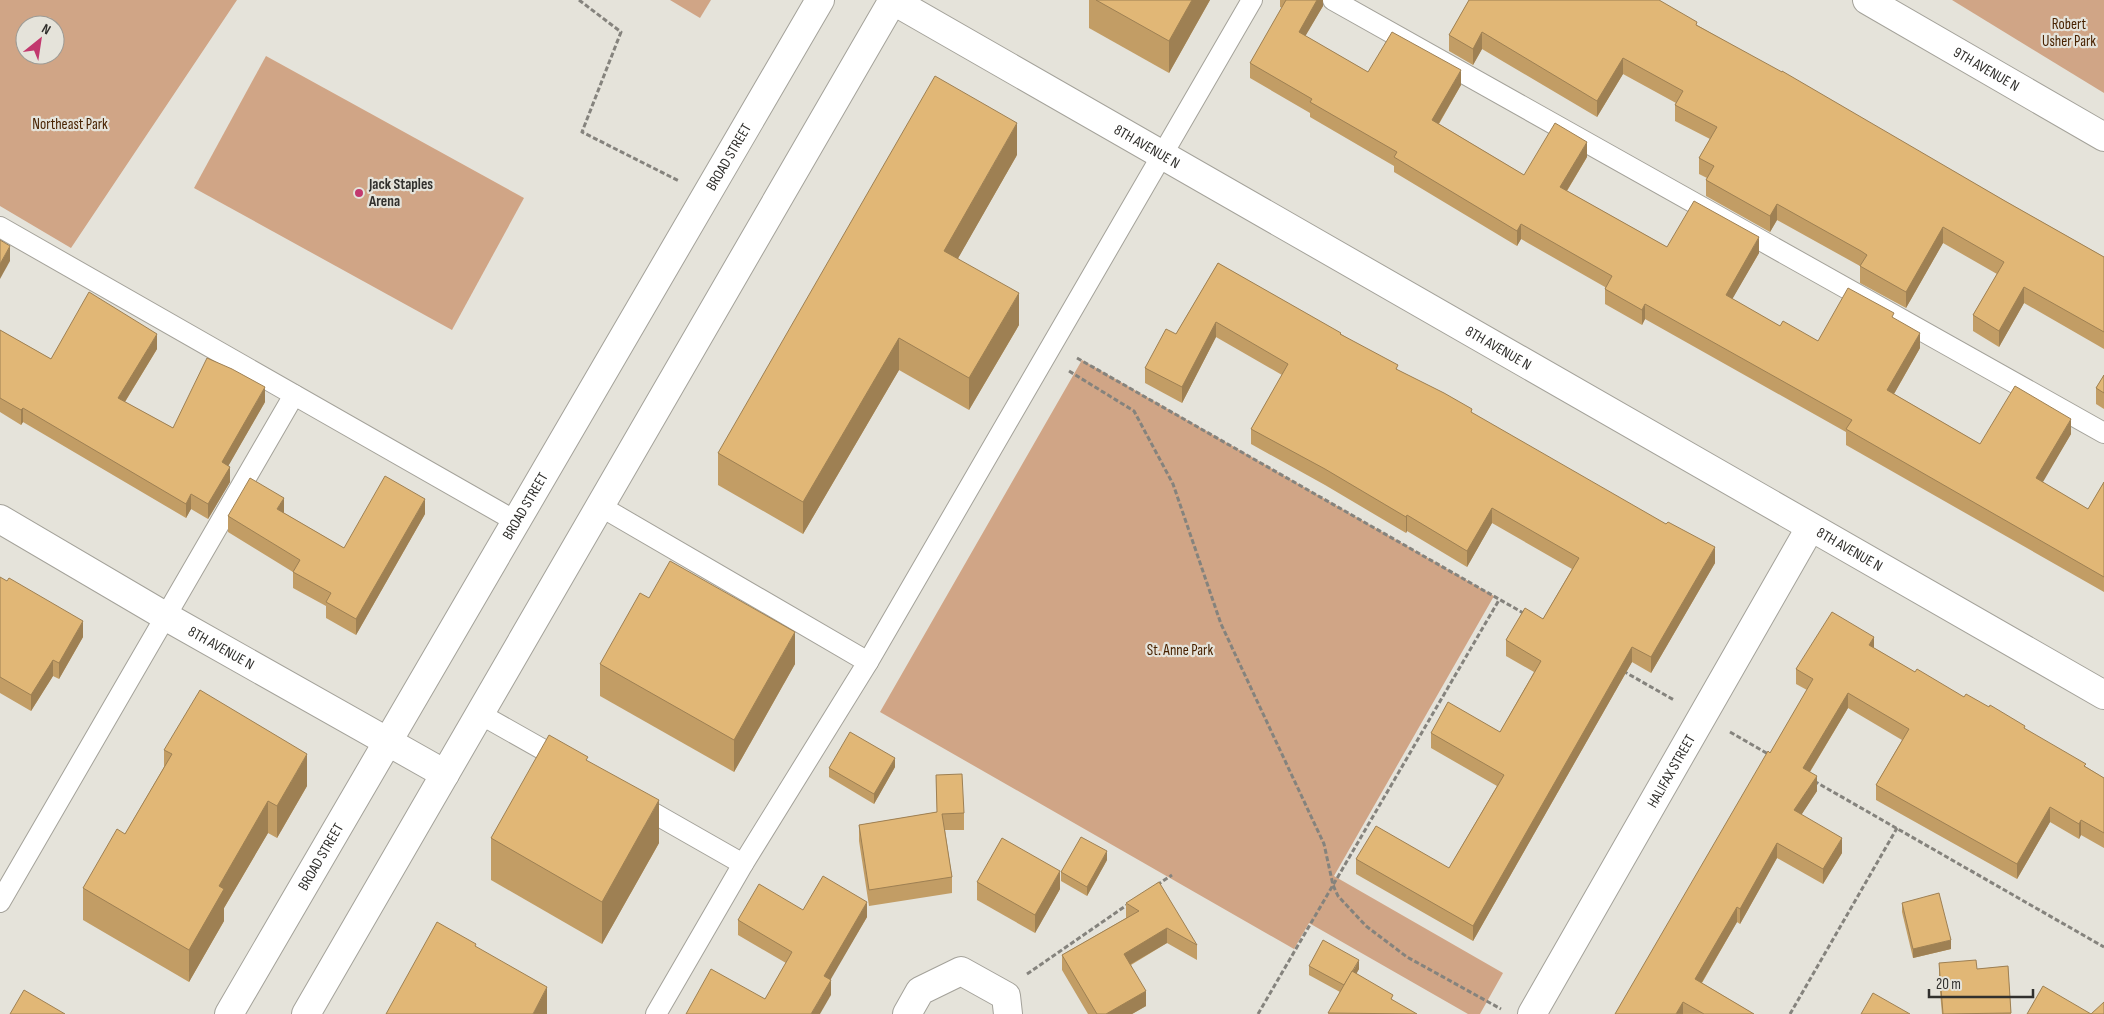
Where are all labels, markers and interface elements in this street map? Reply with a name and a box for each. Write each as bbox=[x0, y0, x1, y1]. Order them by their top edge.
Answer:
north arrow bbox=[15, 15, 65, 65]
park label: Robert Usher Park bbox=[2042, 15, 2096, 51]
text: N bbox=[39, 20, 54, 38]
street label: 9TH AVENUE N bbox=[1950, 43, 2023, 96]
park label: Northeast Park bbox=[32, 115, 108, 134]
street label: BROAD STREET bbox=[701, 120, 756, 194]
street label: 8TH AVENUE N bbox=[1111, 120, 1183, 173]
place label: Jack Staples Arena bbox=[368, 175, 433, 211]
marker: Jack Staples Arena bbox=[353, 187, 365, 199]
street label: 8TH AVENUE N bbox=[1462, 321, 1535, 374]
street label: BROAD STREET bbox=[498, 469, 552, 543]
street label: 8TH AVENUE N bbox=[1813, 523, 1886, 576]
street label: 8TH AVENUE N bbox=[185, 622, 258, 674]
park label: St. Anne Park bbox=[1147, 641, 1213, 660]
street label: HALIFAX STREET bbox=[1643, 731, 1699, 811]
street label: BROAD STREET bbox=[294, 820, 348, 894]
scale bar bbox=[1929, 966, 2033, 998]
text: 20 m bbox=[1936, 975, 1961, 994]

